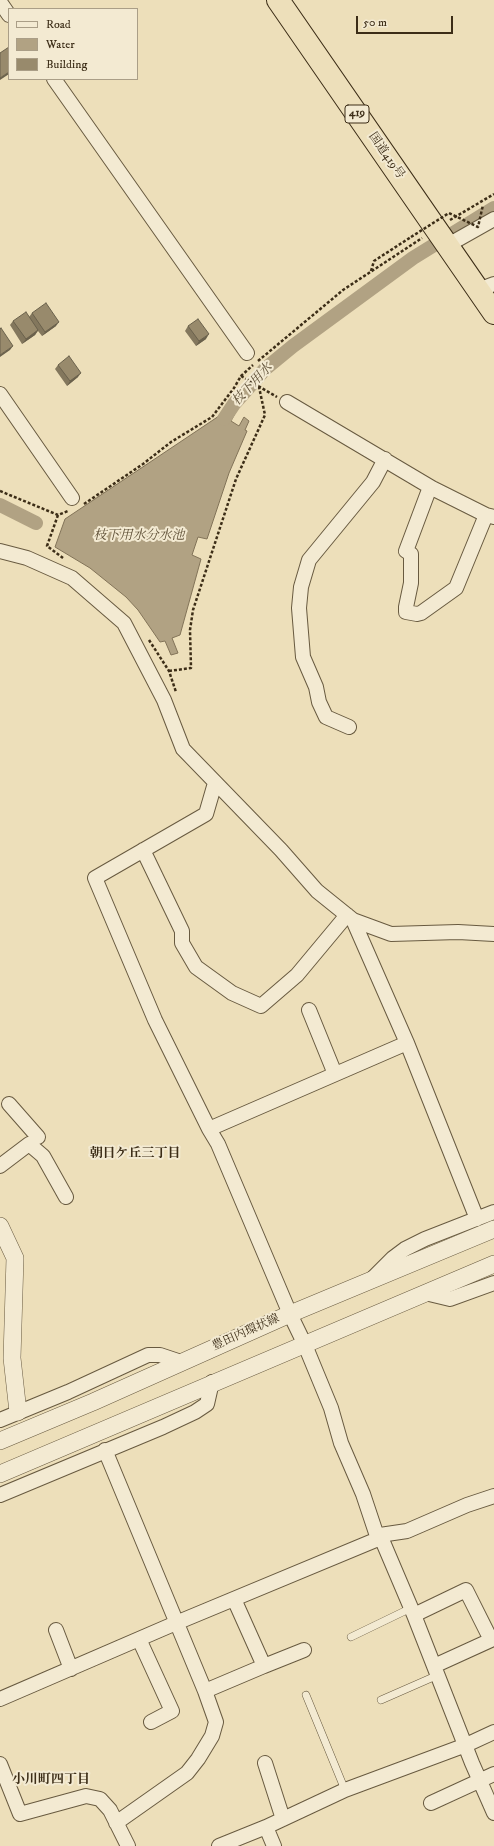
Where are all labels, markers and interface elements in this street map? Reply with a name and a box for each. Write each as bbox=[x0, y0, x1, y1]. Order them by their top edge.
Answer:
legend bbox=[8, 8, 138, 80]
scale bar bbox=[358, 8, 455, 34]
text: 50 m bbox=[363, 15, 387, 30]
text: Road bbox=[46, 17, 71, 32]
text: Water bbox=[46, 37, 75, 52]
text: Building bbox=[46, 57, 87, 72]
road number: 419 bbox=[345, 105, 369, 123]
street label: 国道419号 bbox=[365, 130, 407, 182]
water label: 枝下用水 bbox=[230, 361, 276, 409]
water label: 枝下用水分水池 bbox=[94, 528, 184, 544]
district label: 朝日ケ丘三丁目 bbox=[90, 1146, 180, 1162]
street label: 豊田内環状線 bbox=[210, 1312, 282, 1354]
district label: 小川町四丁目 bbox=[12, 1772, 90, 1788]

